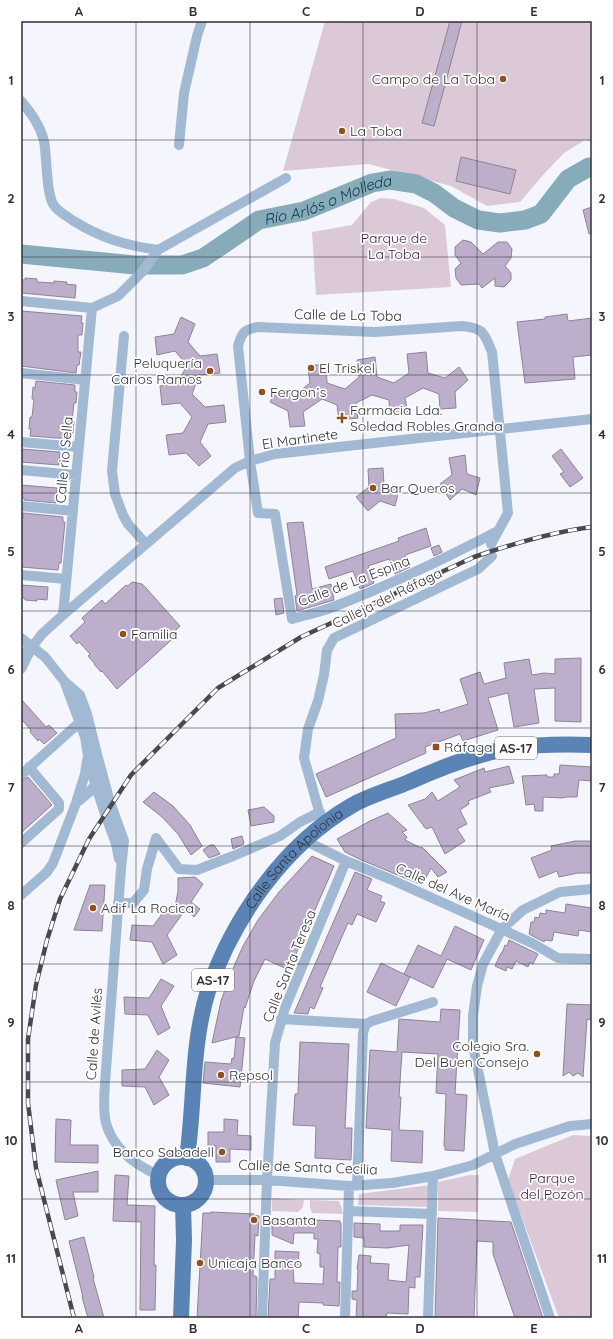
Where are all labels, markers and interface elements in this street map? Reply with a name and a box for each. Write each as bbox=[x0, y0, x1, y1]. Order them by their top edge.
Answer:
text: A bbox=[75, 3, 84, 19]
text: B bbox=[189, 3, 197, 19]
text: C bbox=[302, 3, 310, 19]
text: D bbox=[415, 3, 425, 19]
text: E bbox=[530, 3, 538, 19]
place label: Campo de La Toba bbox=[372, 70, 495, 88]
text: 1 bbox=[8, 72, 14, 88]
text: 1 bbox=[599, 72, 605, 88]
marker: Campo de La Toba bbox=[498, 74, 508, 84]
place label: La Toba bbox=[350, 122, 402, 140]
marker: La Toba bbox=[337, 126, 347, 136]
water label: Río Arlós o Molleda bbox=[262, 170, 393, 228]
text: 2 bbox=[7, 190, 15, 206]
text: 2 bbox=[598, 190, 606, 206]
park label: Parque de La Toba bbox=[361, 229, 427, 263]
street label: Calle de La Toba bbox=[294, 305, 402, 325]
text: 3 bbox=[8, 308, 15, 324]
text: 3 bbox=[599, 308, 606, 324]
place label: Peluquería Carlos Ramos bbox=[111, 354, 202, 388]
place label: El Triskel bbox=[319, 359, 375, 377]
marker: El Triskel bbox=[306, 363, 316, 373]
marker: Peluquería Carlos Ramos bbox=[205, 366, 215, 376]
place label: Fergon´s bbox=[270, 383, 326, 401]
marker: Fergon´s bbox=[257, 387, 267, 397]
place label: Farmacia Lda. Soledad Robles Granda bbox=[350, 401, 503, 435]
marker: Farmacia Lda. Soledad Robles Granda bbox=[337, 413, 347, 423]
street label: Calle rio Sella bbox=[51, 416, 77, 504]
street label: El Martinete bbox=[261, 425, 339, 453]
text: 4 bbox=[7, 426, 15, 442]
text: 4 bbox=[598, 426, 606, 442]
place label: Bar Queros bbox=[381, 479, 455, 497]
marker: Bar Queros bbox=[368, 483, 378, 493]
text: 5 bbox=[7, 543, 15, 559]
text: 5 bbox=[598, 543, 606, 559]
street label: Calle de La Espina bbox=[296, 551, 412, 611]
street label: Calleja del Ráfaga bbox=[329, 564, 445, 632]
place label: Familia bbox=[131, 625, 178, 643]
marker: Familia bbox=[118, 629, 128, 639]
text: 6 bbox=[7, 661, 15, 677]
text: 6 bbox=[598, 661, 606, 677]
road number: AS-17 bbox=[495, 737, 537, 759]
place label: Ráfaga bbox=[444, 738, 493, 756]
marker: Ráfaga bbox=[431, 742, 441, 752]
text: 7 bbox=[7, 779, 15, 795]
text: 7 bbox=[598, 779, 606, 795]
street label: Calle Santa Apolonia bbox=[241, 804, 347, 912]
street label: Calle del Ave María bbox=[393, 859, 513, 925]
text: 8 bbox=[7, 897, 15, 913]
text: 8 bbox=[598, 897, 606, 913]
place label: Adif La Rocica bbox=[101, 899, 194, 917]
marker: Adif La Rocica bbox=[88, 903, 98, 913]
street label: Calle Santa Teresa bbox=[258, 907, 320, 1025]
road number: AS-17 bbox=[192, 969, 234, 991]
street label: Calle de Avilés bbox=[82, 987, 106, 1081]
text: 9 bbox=[7, 1014, 15, 1030]
text: 9 bbox=[598, 1014, 606, 1030]
place label: Colegio Sra. Del Buen Consejo bbox=[415, 1037, 529, 1071]
marker: Colegio Sra. Del Buen Consejo bbox=[532, 1049, 542, 1059]
place label: Repsol bbox=[229, 1066, 273, 1084]
marker: Repsol bbox=[216, 1070, 226, 1080]
text: 10 bbox=[4, 1132, 18, 1148]
text: 10 bbox=[595, 1132, 609, 1148]
place label: Banco Sabadell bbox=[113, 1143, 214, 1161]
marker: Banco Sabadell bbox=[217, 1147, 227, 1157]
street label: Calle de Santa Cecilia bbox=[238, 1156, 378, 1178]
park label: Parque del Pozón bbox=[520, 1169, 584, 1203]
place label: Basanta bbox=[262, 1211, 316, 1229]
marker: Basanta bbox=[249, 1215, 259, 1225]
text: 11 bbox=[6, 1250, 16, 1266]
text: 11 bbox=[597, 1250, 607, 1266]
place label: Unicaja Banco bbox=[208, 1254, 302, 1272]
marker: Unicaja Banco bbox=[195, 1258, 205, 1268]
text: A bbox=[75, 1320, 84, 1336]
text: B bbox=[189, 1320, 197, 1336]
text: C bbox=[302, 1320, 310, 1336]
text: D bbox=[415, 1320, 425, 1336]
text: E bbox=[530, 1320, 538, 1336]

